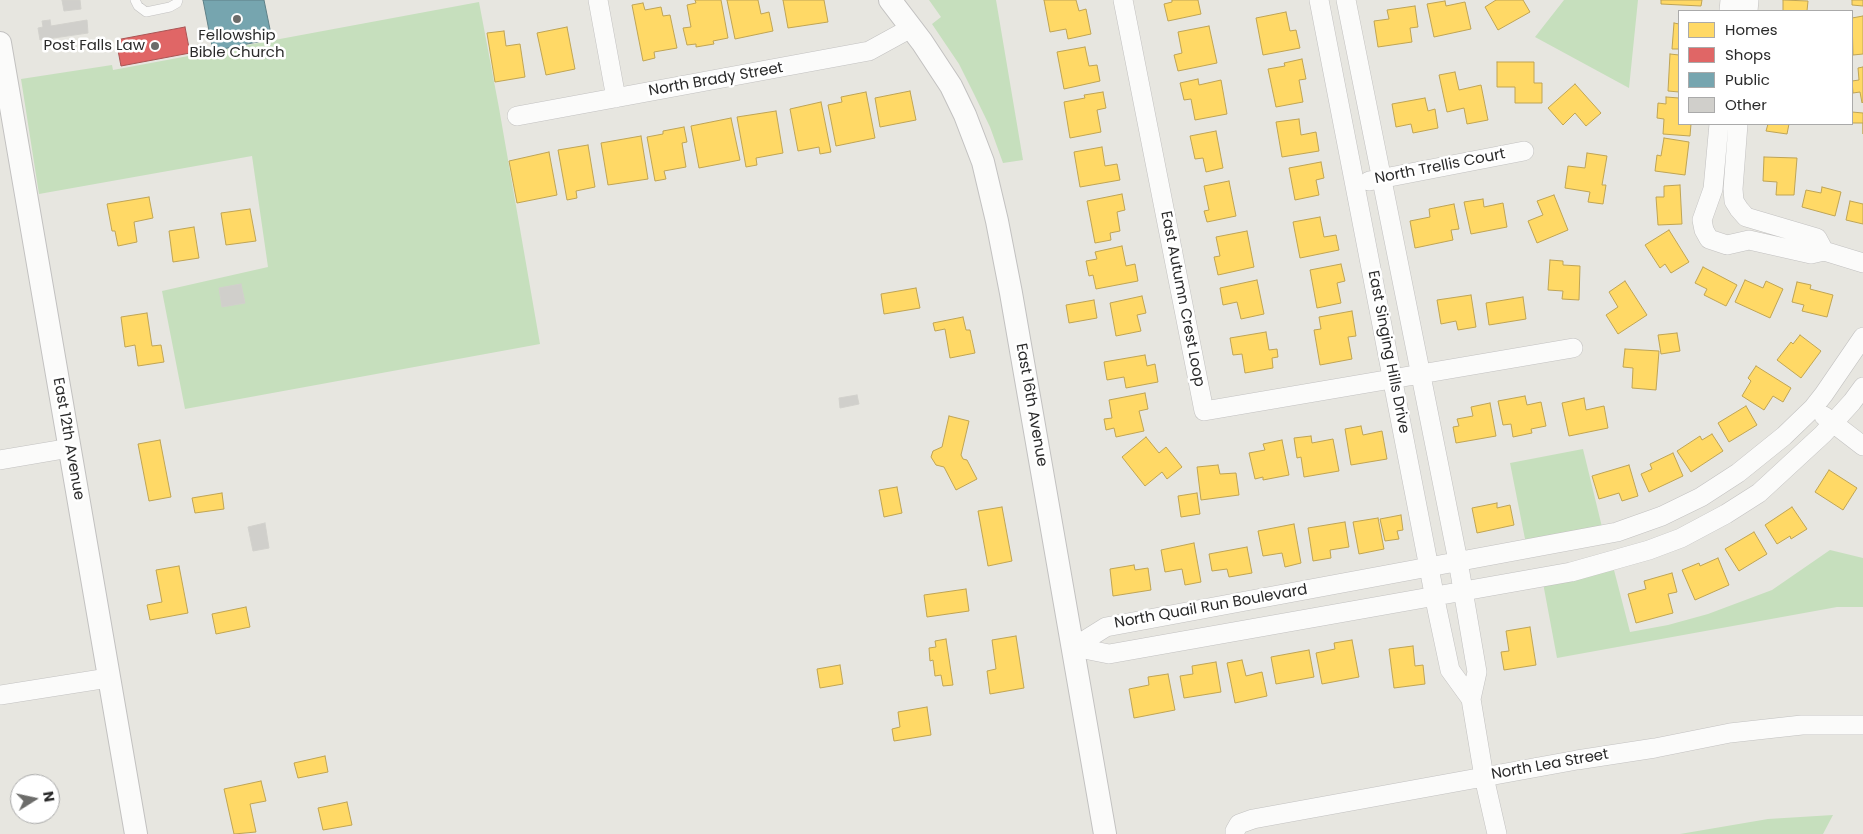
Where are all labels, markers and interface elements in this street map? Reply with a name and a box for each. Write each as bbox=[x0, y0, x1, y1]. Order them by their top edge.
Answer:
legend bbox=[1678, 10, 1853, 125]
marker: Fellowship Bible Church bbox=[231, 13, 243, 25]
text: Homes bbox=[1725, 19, 1778, 40]
place label: Fellowship Bible Church bbox=[189, 27, 285, 62]
place label: Post Falls Law bbox=[44, 37, 145, 55]
marker: Post Falls Law bbox=[149, 40, 161, 52]
text: Shops bbox=[1725, 44, 1771, 65]
street label: North Brady Street bbox=[647, 59, 785, 101]
text: Public bbox=[1725, 69, 1770, 90]
text: Other bbox=[1725, 94, 1767, 115]
street label: North Trellis Court bbox=[1373, 146, 1507, 188]
street label: East Autumn Crest Loop bbox=[1156, 210, 1208, 388]
street label: East Singing Hills Drive bbox=[1363, 269, 1413, 435]
street label: East 16th Avenue bbox=[1011, 342, 1051, 468]
street label: East 12th Avenue bbox=[48, 376, 88, 502]
street label: North Quail Run Boulevard bbox=[1113, 581, 1309, 633]
street label: North Lea Street bbox=[1490, 746, 1610, 784]
north arrow bbox=[10, 774, 60, 824]
text: N bbox=[38, 790, 60, 803]

